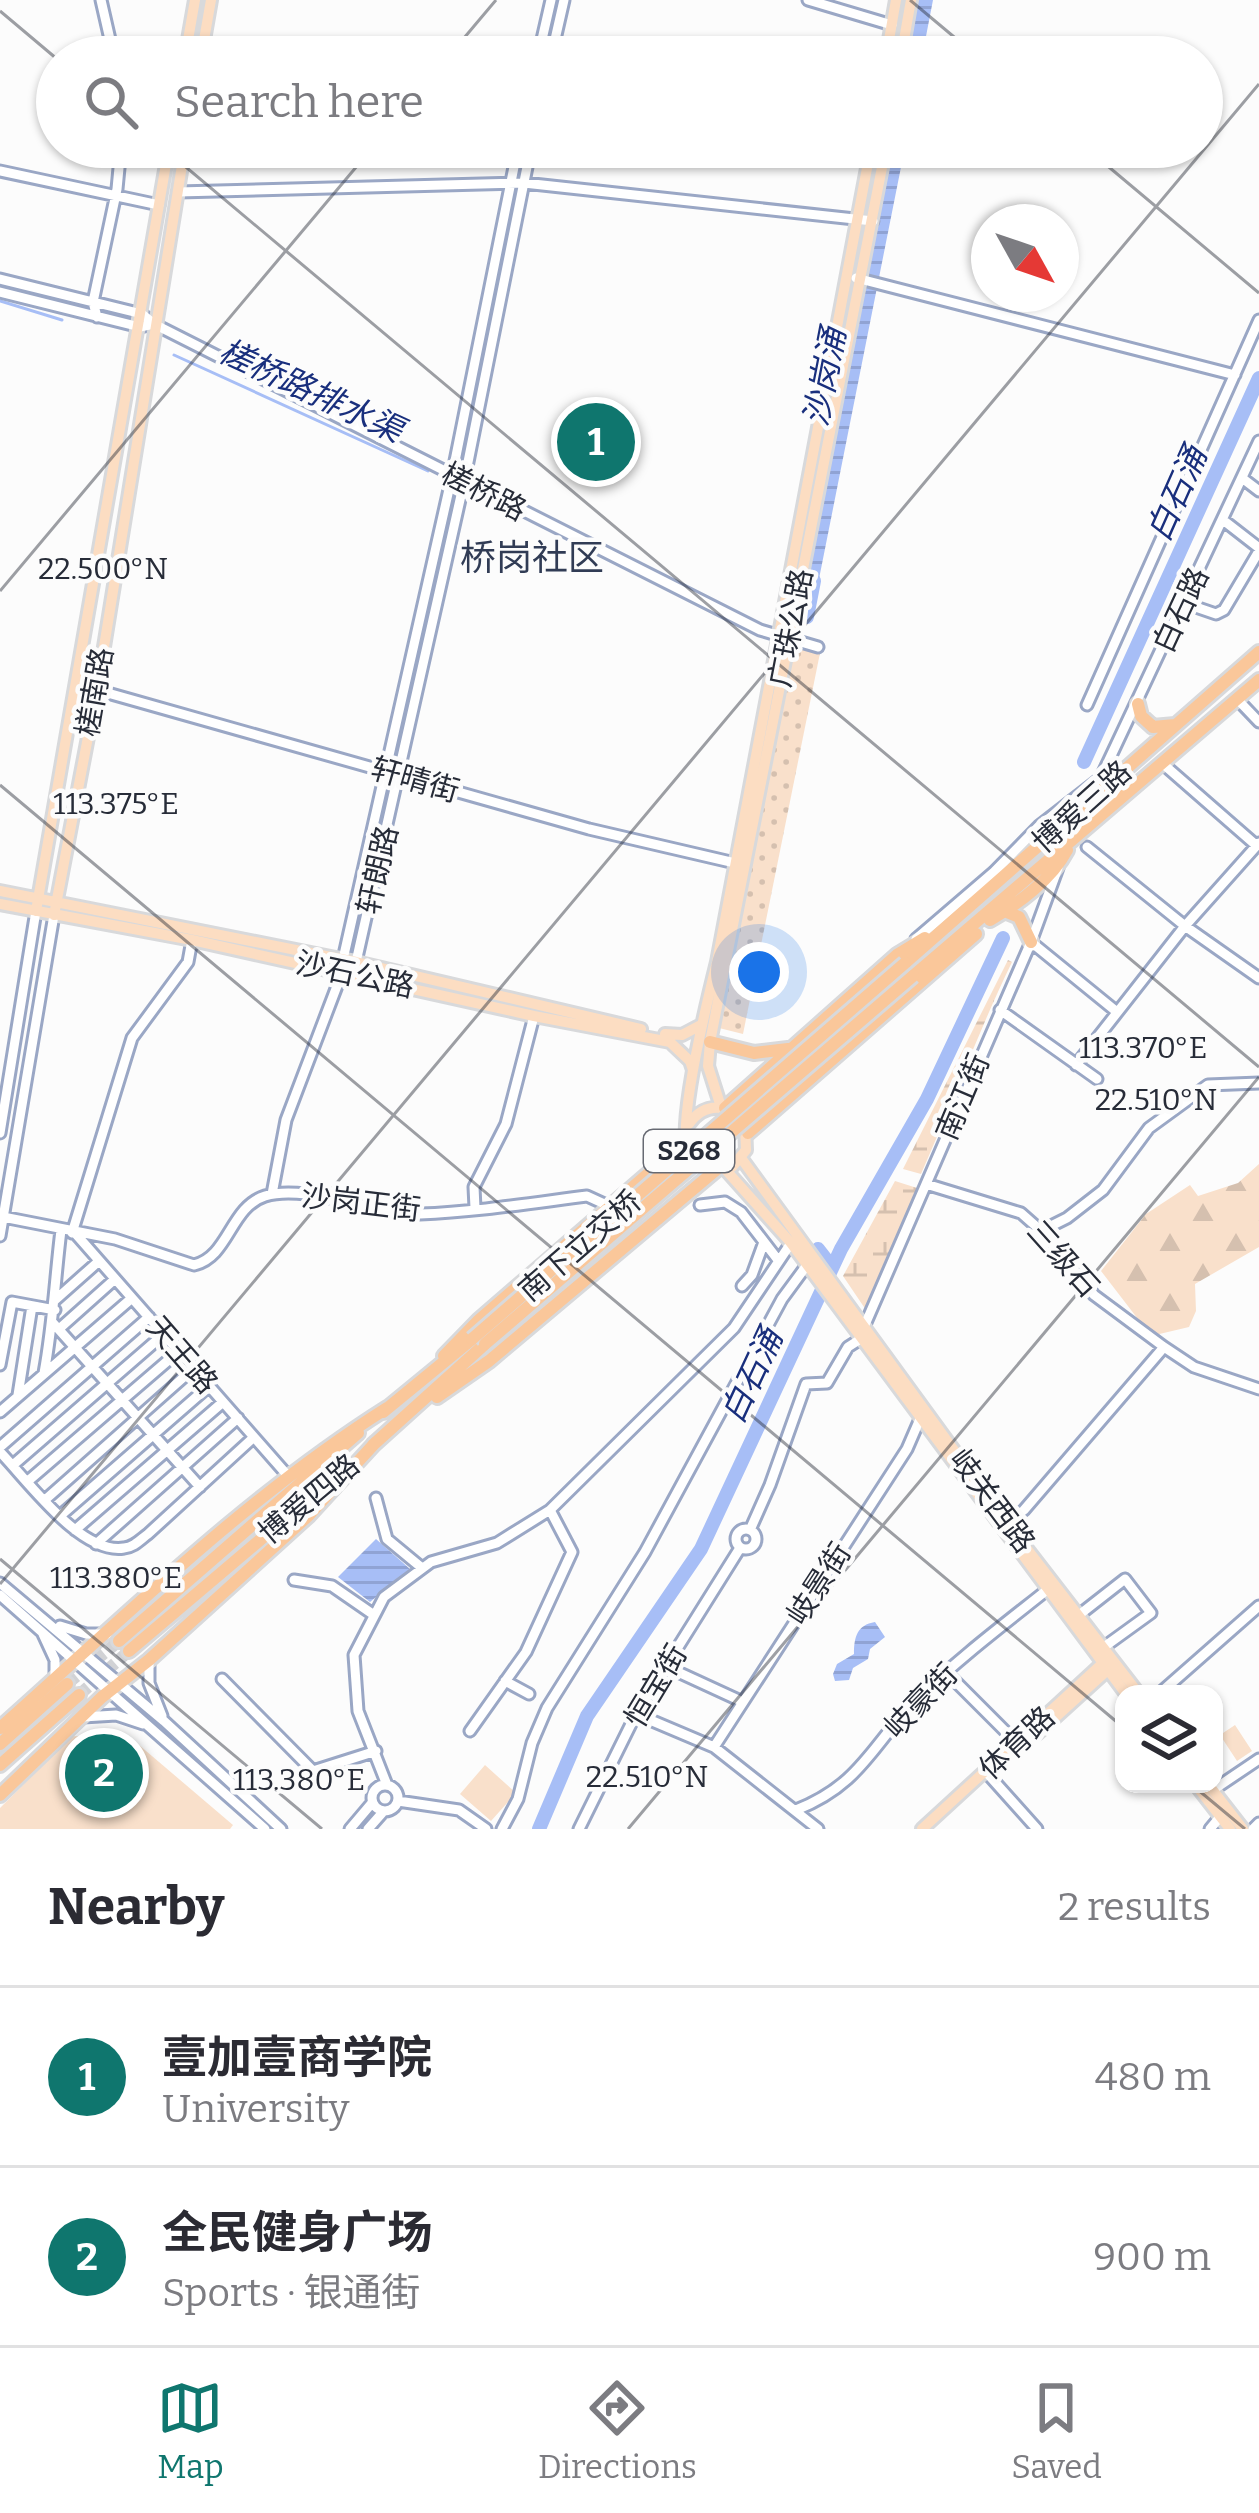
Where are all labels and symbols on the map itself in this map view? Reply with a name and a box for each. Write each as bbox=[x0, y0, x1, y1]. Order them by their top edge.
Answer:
north arrow bbox=[971, 204, 1079, 312]
water label: 沙岗涌 bbox=[796, 321, 855, 429]
water label: 槎桥路排水渠 bbox=[213, 331, 413, 453]
pin: 1 bbox=[557, 397, 635, 487]
water label: 白石涌 bbox=[1139, 437, 1217, 547]
street label: 槎桥路 bbox=[436, 456, 532, 528]
district label: 桥岗社区 bbox=[460, 536, 604, 580]
text: 22.500°N bbox=[38, 551, 168, 587]
street label: 白石路 bbox=[1146, 562, 1216, 658]
street label: 广珠公路 bbox=[762, 566, 820, 690]
street label: 槎南路 bbox=[69, 645, 121, 739]
street label: 轩晴街 bbox=[367, 750, 463, 810]
street label: 博爱三路 bbox=[1025, 753, 1139, 861]
text: 113.375°E bbox=[53, 786, 179, 822]
street label: 轩朗路 bbox=[350, 822, 406, 918]
your location bbox=[729, 942, 789, 1002]
street label: 沙石公路 bbox=[293, 945, 417, 1005]
text: 113.370°E bbox=[1079, 1030, 1207, 1066]
street label: 南江街 bbox=[929, 1049, 997, 1145]
text: 22.510°N bbox=[1095, 1082, 1217, 1118]
road number: S268 bbox=[644, 1130, 734, 1172]
street label: 沙岗正街 bbox=[299, 1178, 423, 1228]
street label: 南下立交桥 bbox=[512, 1183, 648, 1309]
street label: 三级石 bbox=[1020, 1214, 1106, 1304]
street label: 天王路 bbox=[139, 1309, 225, 1401]
water label: 白石涌 bbox=[713, 1319, 793, 1429]
street label: 岐关西路 bbox=[942, 1442, 1042, 1560]
street label: 博爱四路 bbox=[251, 1447, 367, 1551]
street label: 岐景街 bbox=[779, 1536, 859, 1632]
text: 113.380°E bbox=[50, 1560, 182, 1596]
street label: 恒宝街 bbox=[617, 1638, 695, 1734]
street label: 岐豪街 bbox=[877, 1656, 965, 1746]
street label: 体育路 bbox=[972, 1699, 1062, 1787]
pin: 2 bbox=[65, 1728, 143, 1818]
text: 22.510°N bbox=[586, 1759, 708, 1795]
text: 113.380°E bbox=[233, 1762, 365, 1798]

